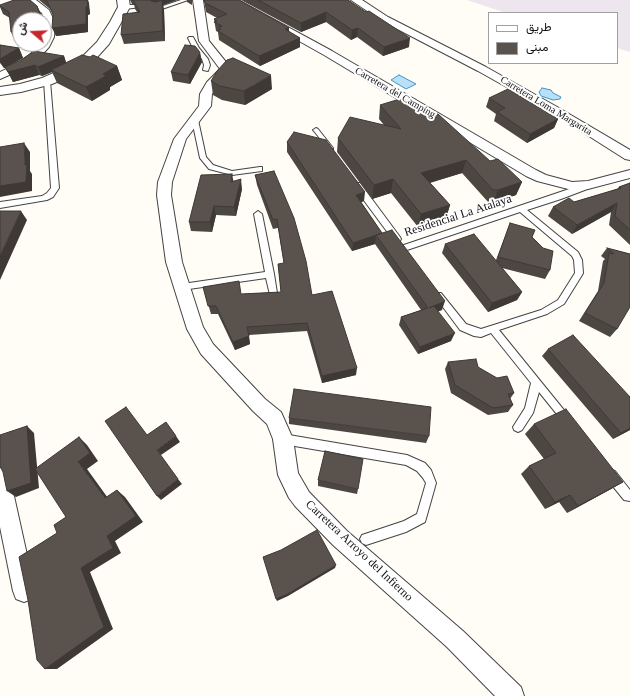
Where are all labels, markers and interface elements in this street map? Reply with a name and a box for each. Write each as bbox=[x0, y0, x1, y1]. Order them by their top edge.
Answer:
north arrow bbox=[12, 12, 52, 52]
legend bbox=[488, 12, 618, 64]
text: ش bbox=[14, 20, 29, 37]
text: طريق bbox=[526, 20, 551, 34]
text: مبنى bbox=[526, 40, 548, 54]
street label: Carretera del Camping bbox=[353, 65, 437, 121]
street label: Carretera Loma Margarita bbox=[498, 74, 594, 138]
street label: Residencial La Atalaya bbox=[403, 192, 513, 240]
street label: Carretera Arroyo del Infierno bbox=[302, 497, 416, 605]

